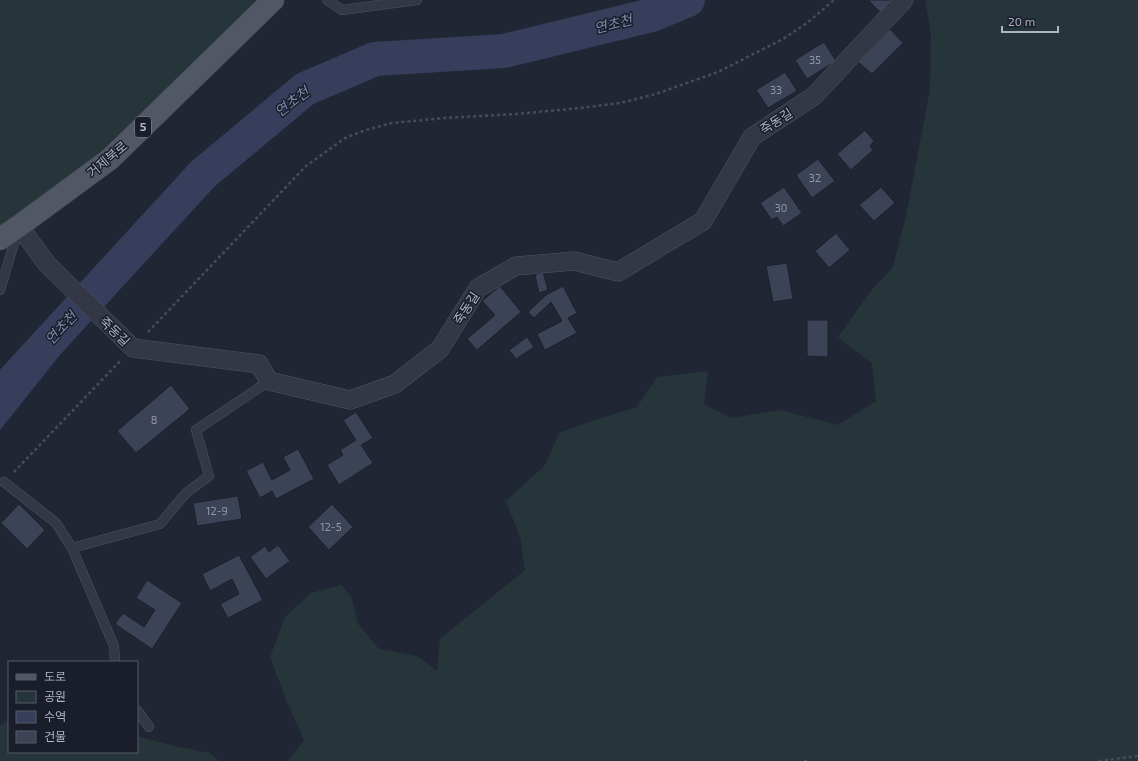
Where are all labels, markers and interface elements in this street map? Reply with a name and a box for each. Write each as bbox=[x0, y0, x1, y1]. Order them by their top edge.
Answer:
scale bar bbox=[1002, 8, 1058, 34]
water label: 연초천 bbox=[592, 10, 635, 36]
text: 20 m bbox=[1008, 14, 1035, 28]
house number: 35 bbox=[809, 53, 821, 66]
water label: 연초천 bbox=[271, 83, 313, 120]
house number: 33 bbox=[770, 83, 782, 96]
street label: 죽동길 bbox=[757, 105, 795, 137]
road number: 5 bbox=[135, 117, 151, 137]
street label: 거제북로 bbox=[84, 137, 130, 181]
house number: 32 bbox=[809, 171, 821, 184]
house number: 30 bbox=[775, 201, 787, 214]
street label: 죽동길 bbox=[450, 289, 482, 327]
water label: 연초천 bbox=[41, 307, 81, 348]
street label: 죽동길 bbox=[97, 313, 133, 349]
house number: 8 bbox=[151, 413, 157, 426]
house number: 12-9 bbox=[206, 504, 228, 517]
house number: 12-5 bbox=[320, 520, 342, 533]
legend bbox=[8, 661, 138, 753]
text: 도로 bbox=[44, 669, 66, 683]
text: 공원 bbox=[44, 689, 66, 703]
text: 수역 bbox=[44, 709, 66, 723]
text: 건물 bbox=[44, 729, 66, 743]

